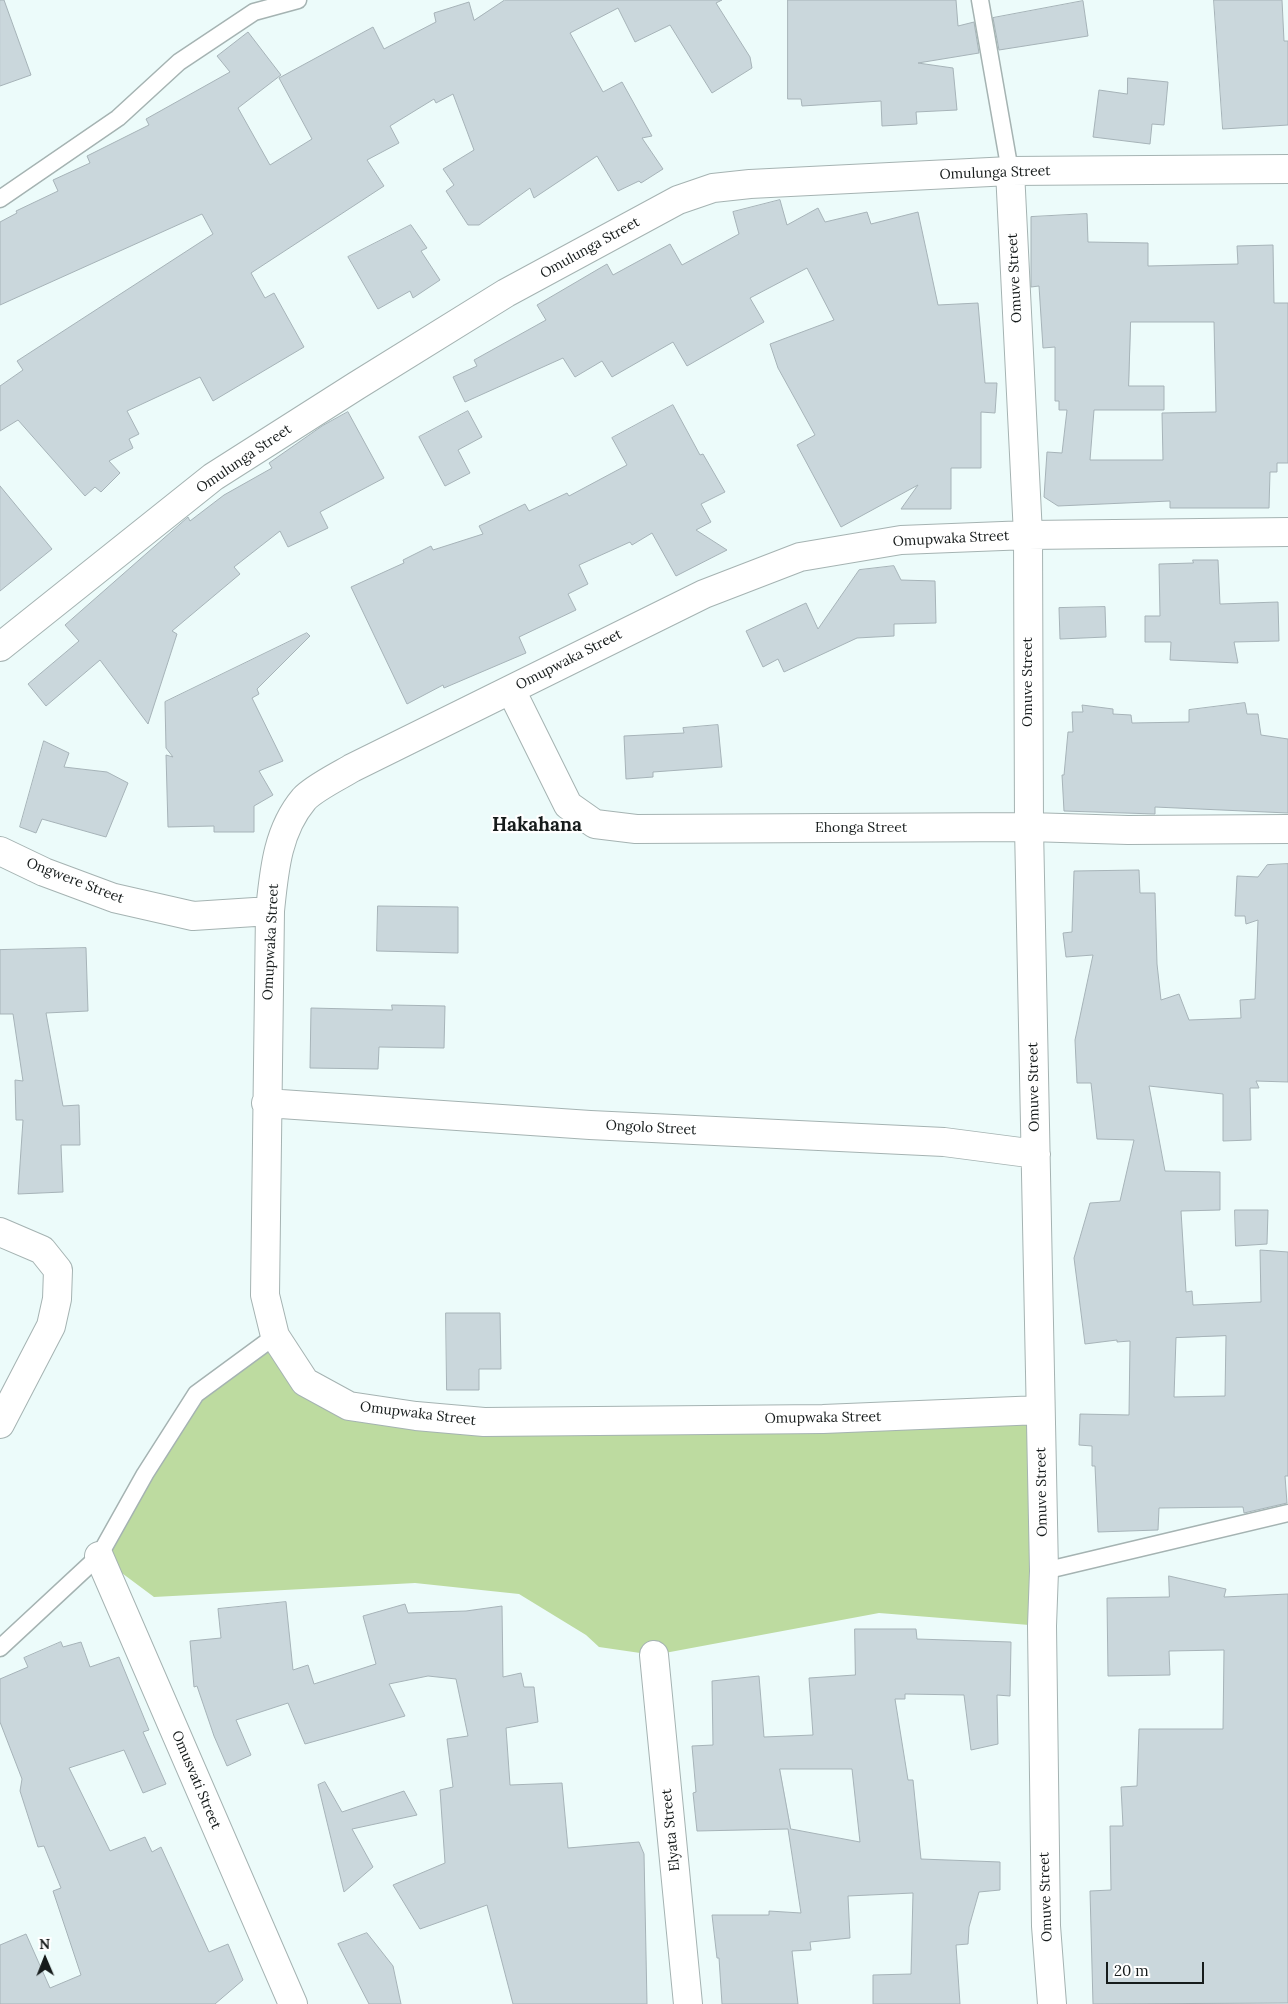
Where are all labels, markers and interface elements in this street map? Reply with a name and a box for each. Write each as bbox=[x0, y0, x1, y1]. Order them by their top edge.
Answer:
street label: Omulunga Street bbox=[939, 163, 1051, 183]
street label: Omulunga Street bbox=[537, 214, 643, 282]
street label: Omuve Street bbox=[1004, 233, 1026, 323]
street label: Omulunga Street bbox=[193, 421, 295, 497]
street label: Omupwaka Street bbox=[892, 528, 1010, 550]
street label: Omupwaka Street bbox=[513, 626, 625, 694]
street label: Omuve Street bbox=[1020, 637, 1036, 727]
district label: Hakahana bbox=[492, 815, 582, 837]
street label: Ehonga Street bbox=[815, 820, 907, 836]
street label: Ongwere Street bbox=[24, 855, 126, 907]
street label: Omupwaka Street bbox=[260, 883, 282, 1001]
street label: Omuve Street bbox=[1025, 1042, 1043, 1132]
street label: Ongolo Street bbox=[605, 1117, 697, 1139]
street label: Omupwaka Street bbox=[359, 1399, 477, 1429]
street label: Omupwaka Street bbox=[765, 1409, 881, 1427]
street label: Omuve Street bbox=[1033, 1447, 1051, 1537]
street label: Omusvati Street bbox=[168, 1728, 224, 1832]
street label: Elyata Street bbox=[658, 1788, 684, 1872]
street label: Omuve Street bbox=[1036, 1852, 1056, 1942]
north arrow bbox=[20, 1934, 70, 1984]
text: N bbox=[39, 1935, 50, 1953]
scale bar bbox=[1108, 1952, 1206, 1984]
text: 20 m bbox=[1114, 1961, 1149, 1980]

